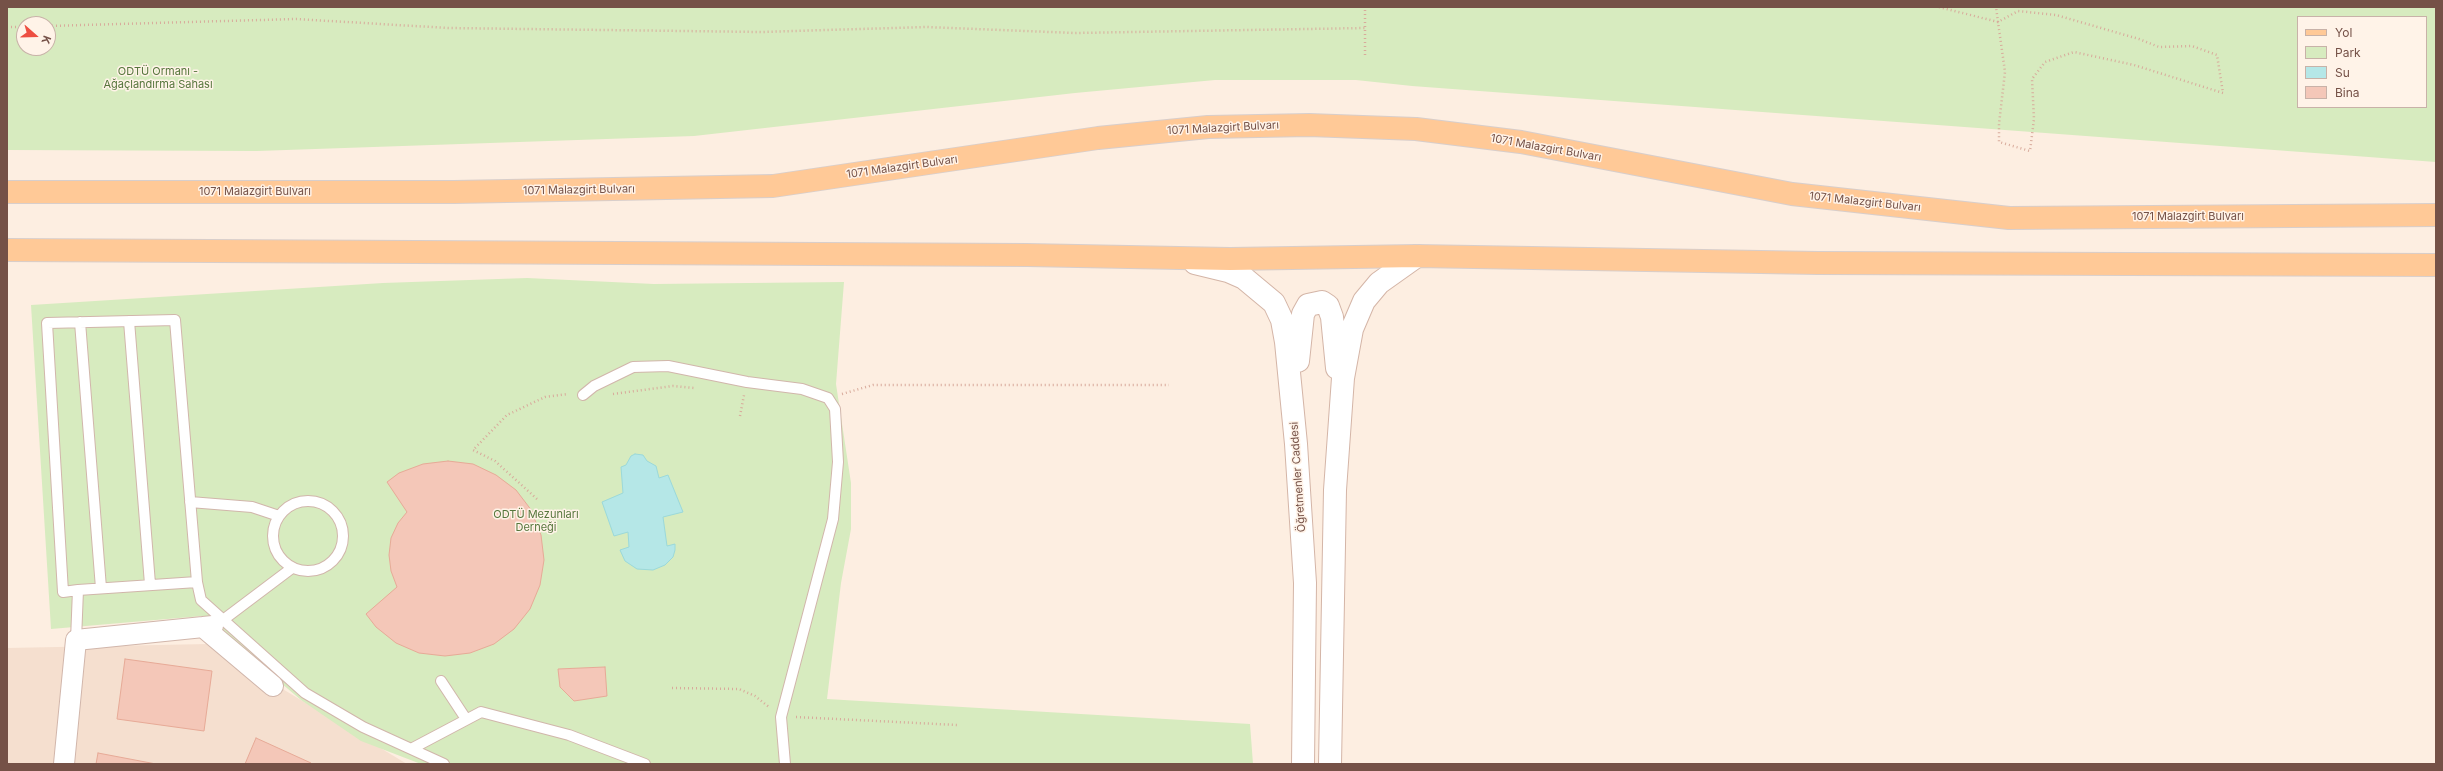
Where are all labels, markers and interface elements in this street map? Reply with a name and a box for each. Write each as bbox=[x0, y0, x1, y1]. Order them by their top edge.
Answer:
north arrow bbox=[16, 16, 56, 56]
legend bbox=[2297, 16, 2427, 108]
text: Yol bbox=[2335, 25, 2352, 40]
text: K bbox=[38, 34, 54, 46]
text: Park bbox=[2335, 45, 2361, 60]
park label: ODTÜ Ormanı - Ağaçlandırma Sahası bbox=[103, 65, 213, 91]
text: Su bbox=[2335, 65, 2350, 80]
text: Bina bbox=[2335, 85, 2360, 100]
street label: 1071 Malazgirt Bulvarı bbox=[1167, 118, 1279, 138]
street label: 1071 Malazgirt Bulvarı bbox=[1490, 132, 1602, 164]
street label: 1071 Malazgirt Bulvarı bbox=[846, 153, 958, 181]
street label: 1071 Malazgirt Bulvarı bbox=[523, 182, 635, 198]
street label: 1071 Malazgirt Bulvarı bbox=[199, 185, 311, 199]
street label: 1071 Malazgirt Bulvarı bbox=[1809, 190, 1921, 214]
street label: 1071 Malazgirt Bulvarı bbox=[2132, 210, 2244, 224]
street label: Öğretmenler Caddesi bbox=[1288, 421, 1308, 533]
park label: ODTÜ Mezunları Derneği bbox=[493, 508, 579, 534]

